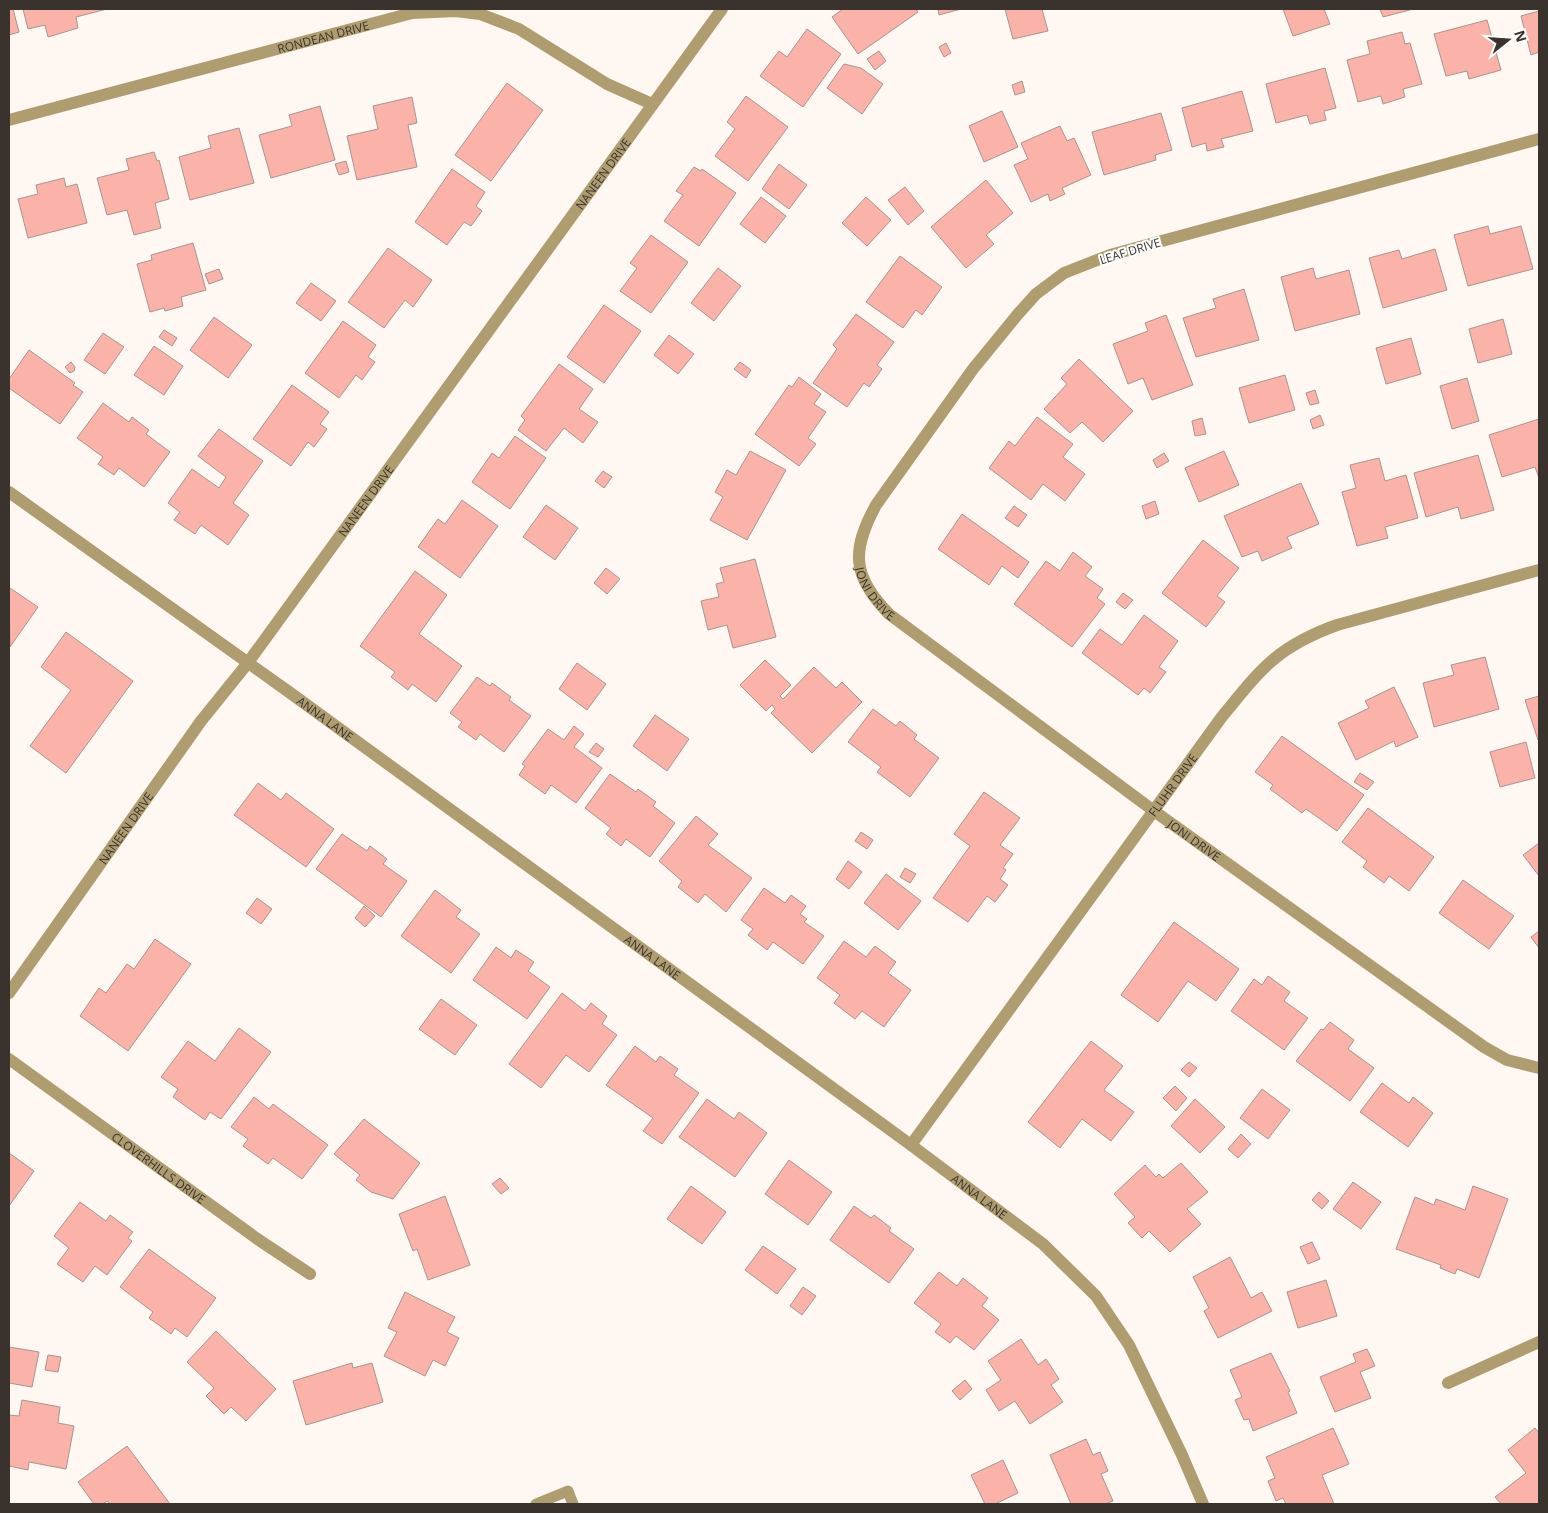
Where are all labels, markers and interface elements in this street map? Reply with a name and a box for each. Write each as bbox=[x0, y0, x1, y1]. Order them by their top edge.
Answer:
north arrow bbox=[1483, 15, 1533, 65]
street label: RONDEAN DRIVE bbox=[275, 16, 371, 57]
text: N bbox=[1510, 28, 1532, 44]
street label: NANEEN DRIVE bbox=[571, 134, 634, 213]
street label: LEAF DRIVE bbox=[1097, 234, 1163, 268]
street label: NANEEN DRIVE bbox=[334, 461, 397, 540]
street label: JONI DRIVE bbox=[851, 564, 899, 624]
street label: ANNA LANE bbox=[294, 692, 357, 745]
street label: FLUHR DRIVE bbox=[1144, 750, 1201, 820]
street label: NANEEN DRIVE bbox=[94, 789, 157, 867]
street label: JONI DRIVE bbox=[1164, 815, 1224, 865]
street label: ANNA LANE bbox=[621, 931, 684, 983]
street label: CLOVERHILLS DRIVE bbox=[108, 1128, 209, 1207]
street label: ANNA LANE bbox=[948, 1170, 1011, 1223]

